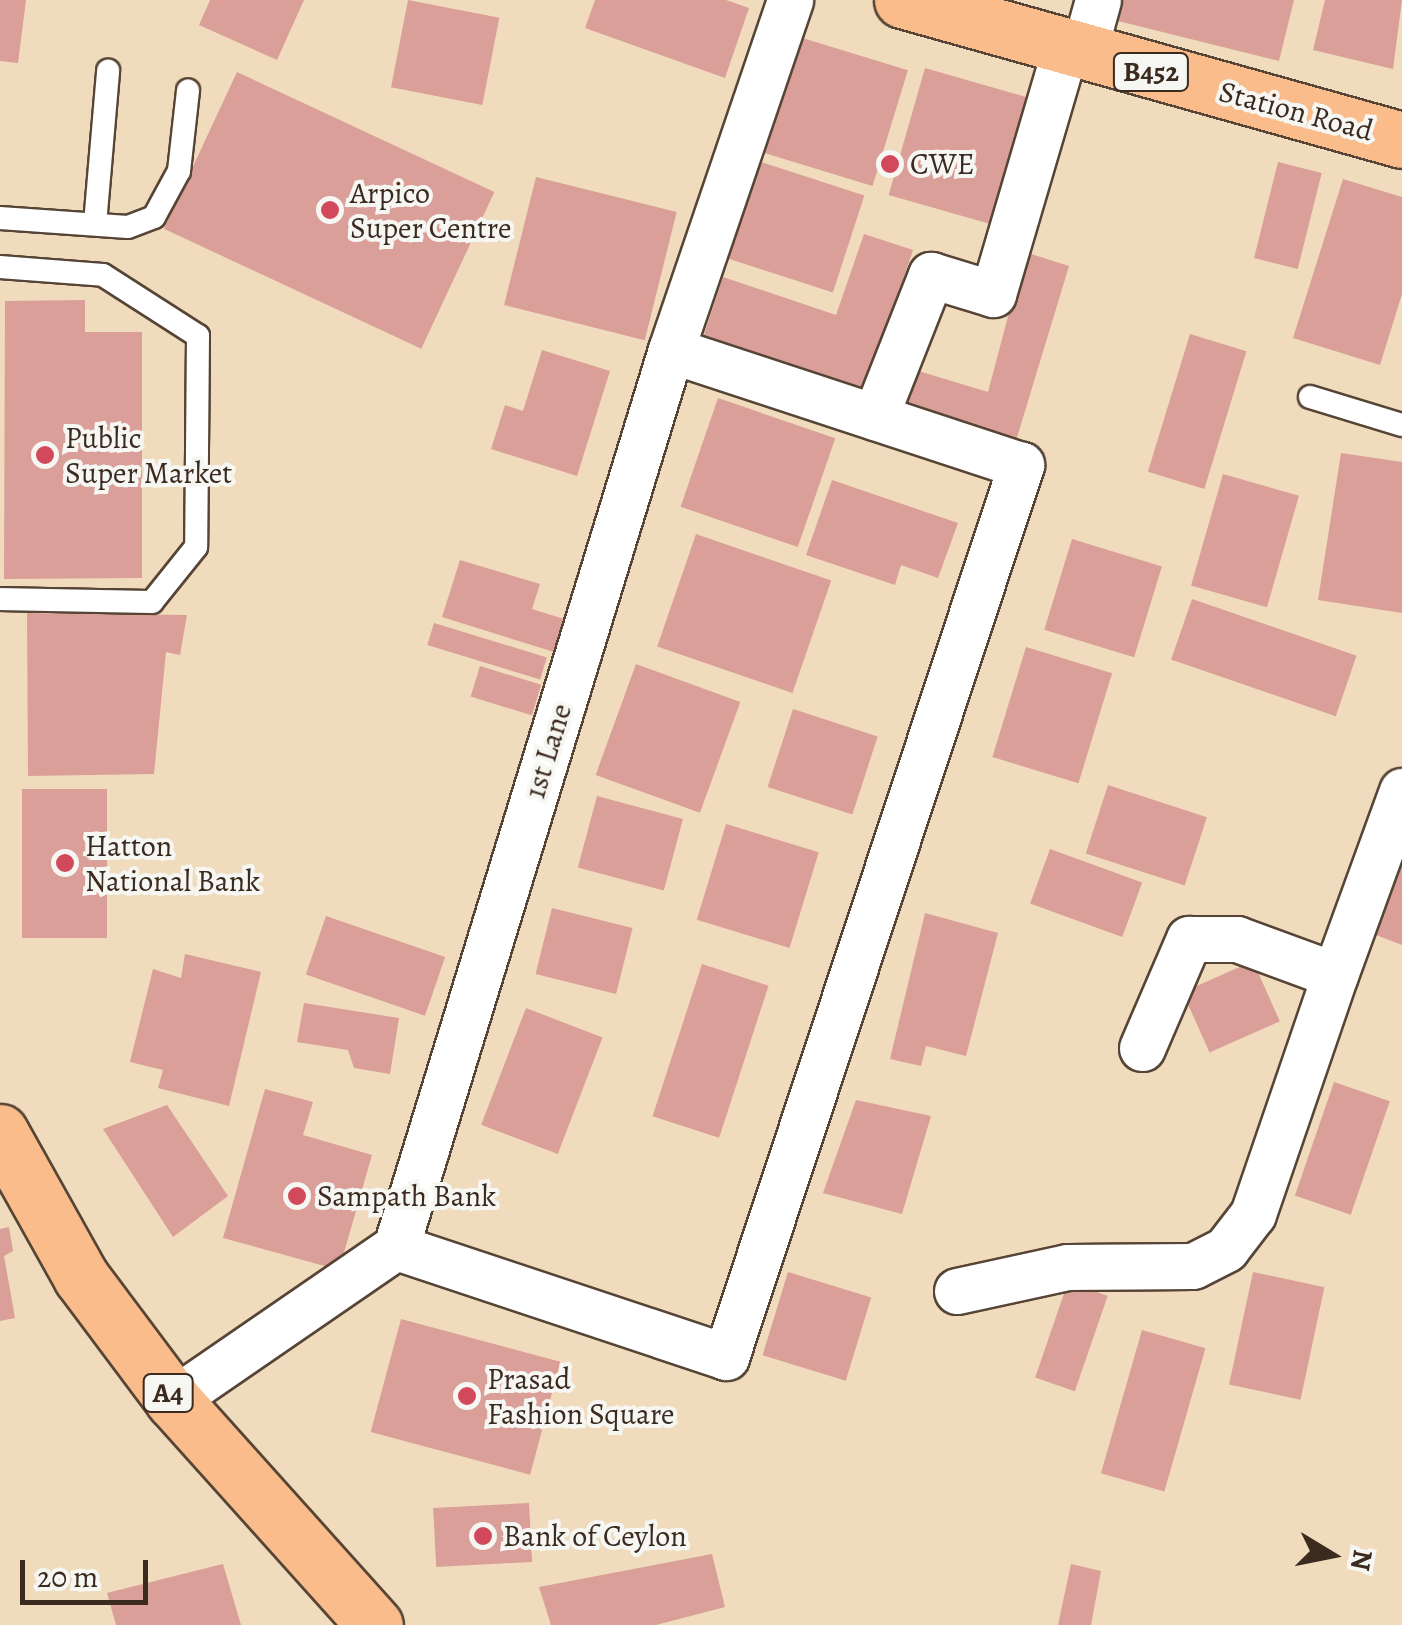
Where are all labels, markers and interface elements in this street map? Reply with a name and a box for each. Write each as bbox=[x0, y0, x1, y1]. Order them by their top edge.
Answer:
road number: B452 bbox=[1111, 49, 1191, 95]
street label: Station Road bbox=[1215, 73, 1377, 149]
place label: CWE bbox=[910, 146, 974, 182]
marker: CWE bbox=[879, 153, 901, 175]
place label: Arpico Super Centre bbox=[350, 175, 511, 246]
marker: Arpico Super Centre bbox=[319, 199, 341, 221]
place label: Public Super Market bbox=[65, 420, 232, 490]
marker: Public Super Market bbox=[34, 444, 56, 466]
street label: 1st Lane bbox=[517, 699, 579, 803]
place label: Hatton National Bank bbox=[85, 828, 260, 898]
marker: Hatton National Bank bbox=[54, 852, 76, 874]
place label: Sampath Bank bbox=[317, 1178, 496, 1214]
marker: Sampath Bank bbox=[286, 1185, 308, 1207]
place label: Prasad Fashion Square bbox=[487, 1361, 675, 1432]
road number: A4 bbox=[140, 1370, 196, 1416]
marker: Prasad Fashion Square bbox=[456, 1385, 478, 1407]
north arrow bbox=[1282, 1505, 1382, 1605]
place label: Bank of Ceylon bbox=[503, 1518, 687, 1554]
marker: Bank of Ceylon bbox=[472, 1525, 494, 1547]
scale bar bbox=[25, 1540, 152, 1602]
text: N bbox=[1341, 1547, 1382, 1574]
text: 20 m bbox=[37, 1557, 98, 1597]

